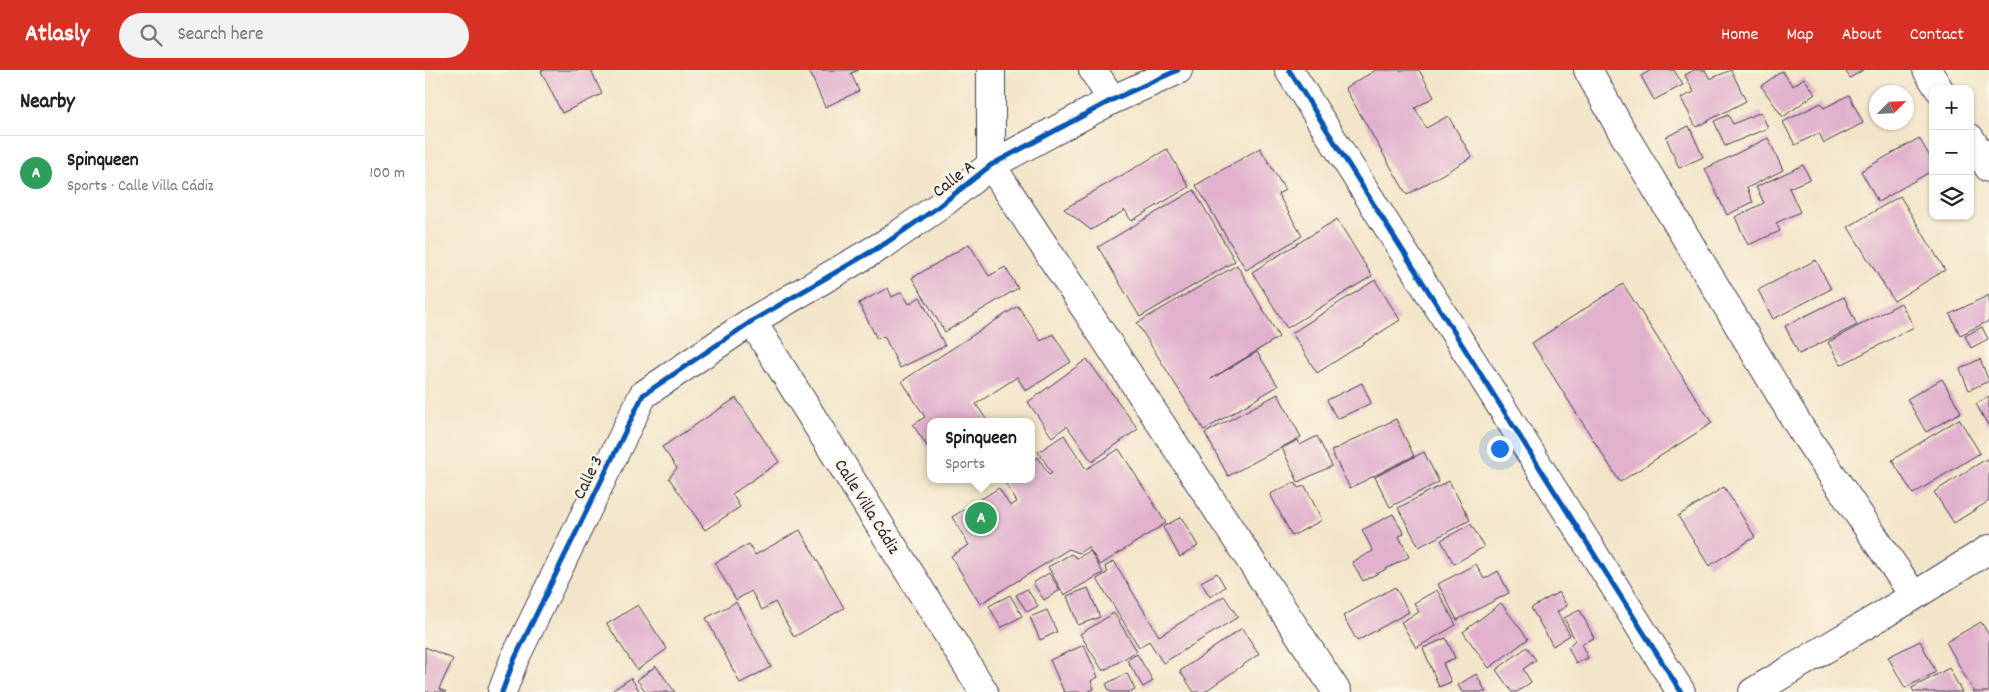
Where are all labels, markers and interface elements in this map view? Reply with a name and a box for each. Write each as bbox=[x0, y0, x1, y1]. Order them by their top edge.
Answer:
search box bbox=[119, 13, 469, 58]
text: Atlasly bbox=[25, 18, 89, 52]
icon: search bbox=[137, 21, 165, 49]
text: Search here bbox=[177, 22, 263, 49]
text: Home bbox=[1721, 23, 1758, 48]
text: Map bbox=[1786, 23, 1814, 48]
text: About bbox=[1842, 23, 1882, 48]
text: Contact bbox=[1910, 23, 1964, 48]
north arrow bbox=[1869, 85, 1914, 130]
map controls bbox=[1929, 85, 1974, 220]
button: + bbox=[1929, 85, 1974, 130]
text: Nearby bbox=[20, 88, 75, 118]
button: − bbox=[1929, 130, 1974, 175]
text: Spinqueen bbox=[67, 148, 139, 175]
street label: Calle A bbox=[928, 155, 981, 205]
text: A bbox=[32, 162, 40, 185]
text: 100 m bbox=[369, 162, 405, 185]
text: Sports · Calle Villa Cádiz bbox=[67, 175, 214, 198]
button: layers bbox=[1929, 175, 1974, 220]
popup bbox=[927, 418, 1035, 483]
text: Spinqueen bbox=[945, 426, 1017, 453]
your location bbox=[1487, 436, 1513, 462]
street label: Calle 3 bbox=[568, 452, 611, 504]
text: Sports bbox=[945, 453, 985, 476]
street label: Calle Villa Cádiz bbox=[827, 455, 905, 560]
pin: A bbox=[965, 499, 997, 537]

